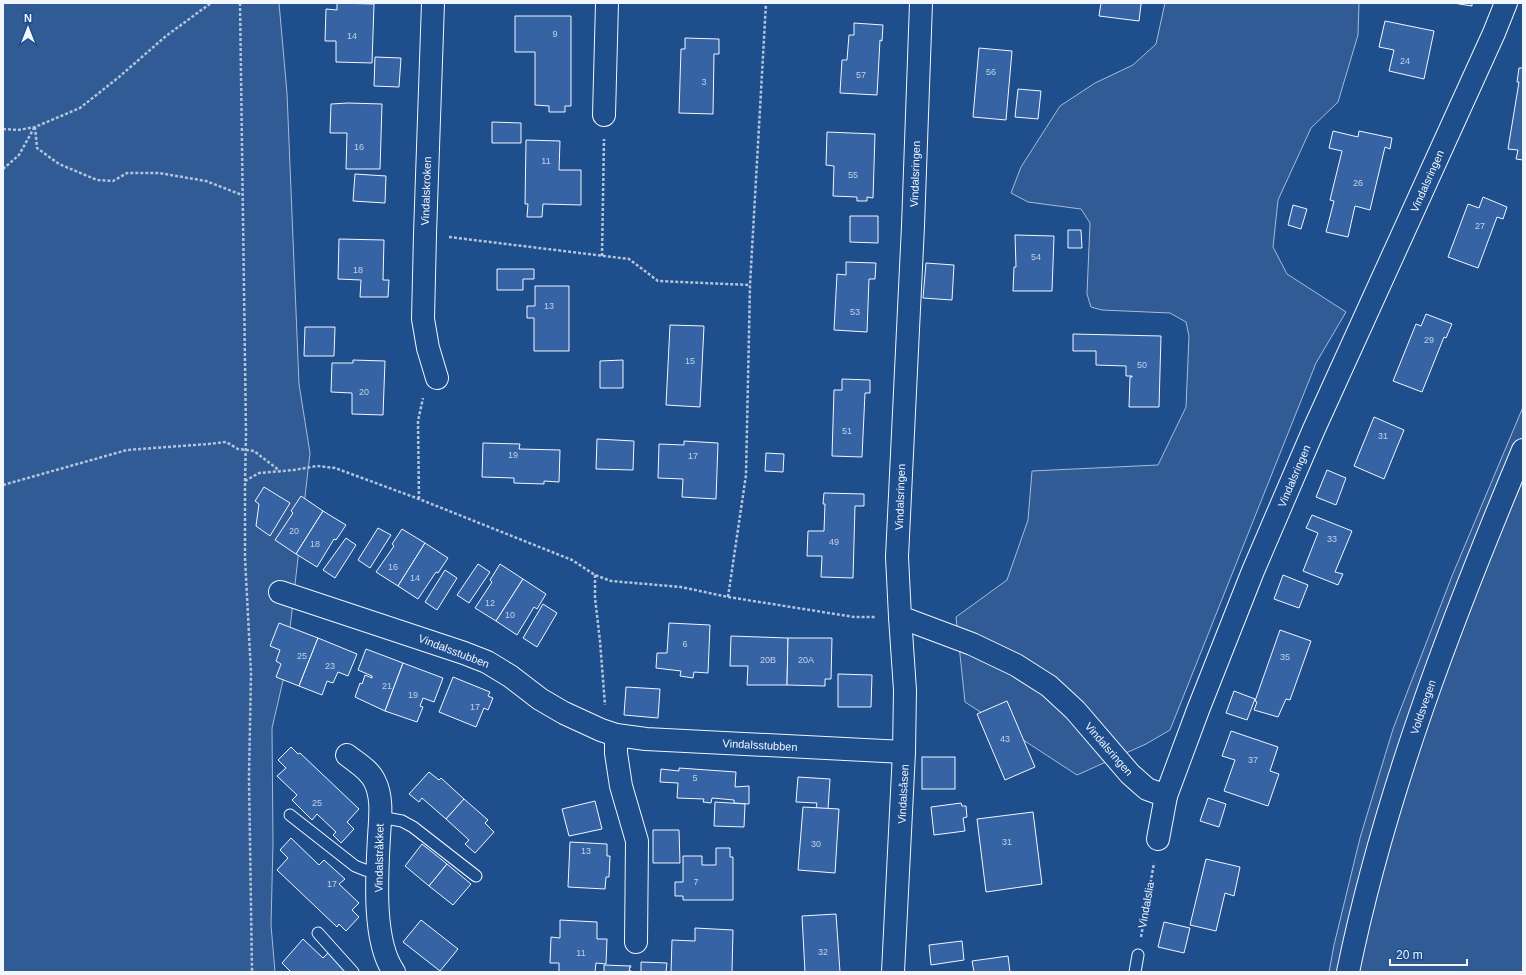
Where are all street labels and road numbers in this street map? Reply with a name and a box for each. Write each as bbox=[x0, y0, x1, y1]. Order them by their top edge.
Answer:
street label: Vindalsringen bbox=[908, 141, 922, 207]
street label: Vindalsringen bbox=[1408, 148, 1446, 214]
street label: Vindalskroken bbox=[419, 156, 433, 226]
street label: Vindalsringen bbox=[1275, 443, 1313, 509]
street label: Vindalsringen bbox=[893, 464, 907, 530]
street label: Vindalsstubben bbox=[417, 632, 491, 670]
street label: Voldsvegen bbox=[1408, 678, 1438, 736]
street label: Vindalsringen bbox=[1083, 720, 1135, 778]
street label: Vindalsstubben bbox=[722, 737, 798, 753]
street label: Vindalsåsen bbox=[895, 764, 911, 824]
street label: Vindalstråkket bbox=[372, 823, 386, 893]
street label: Vindalslia bbox=[1136, 880, 1156, 929]

